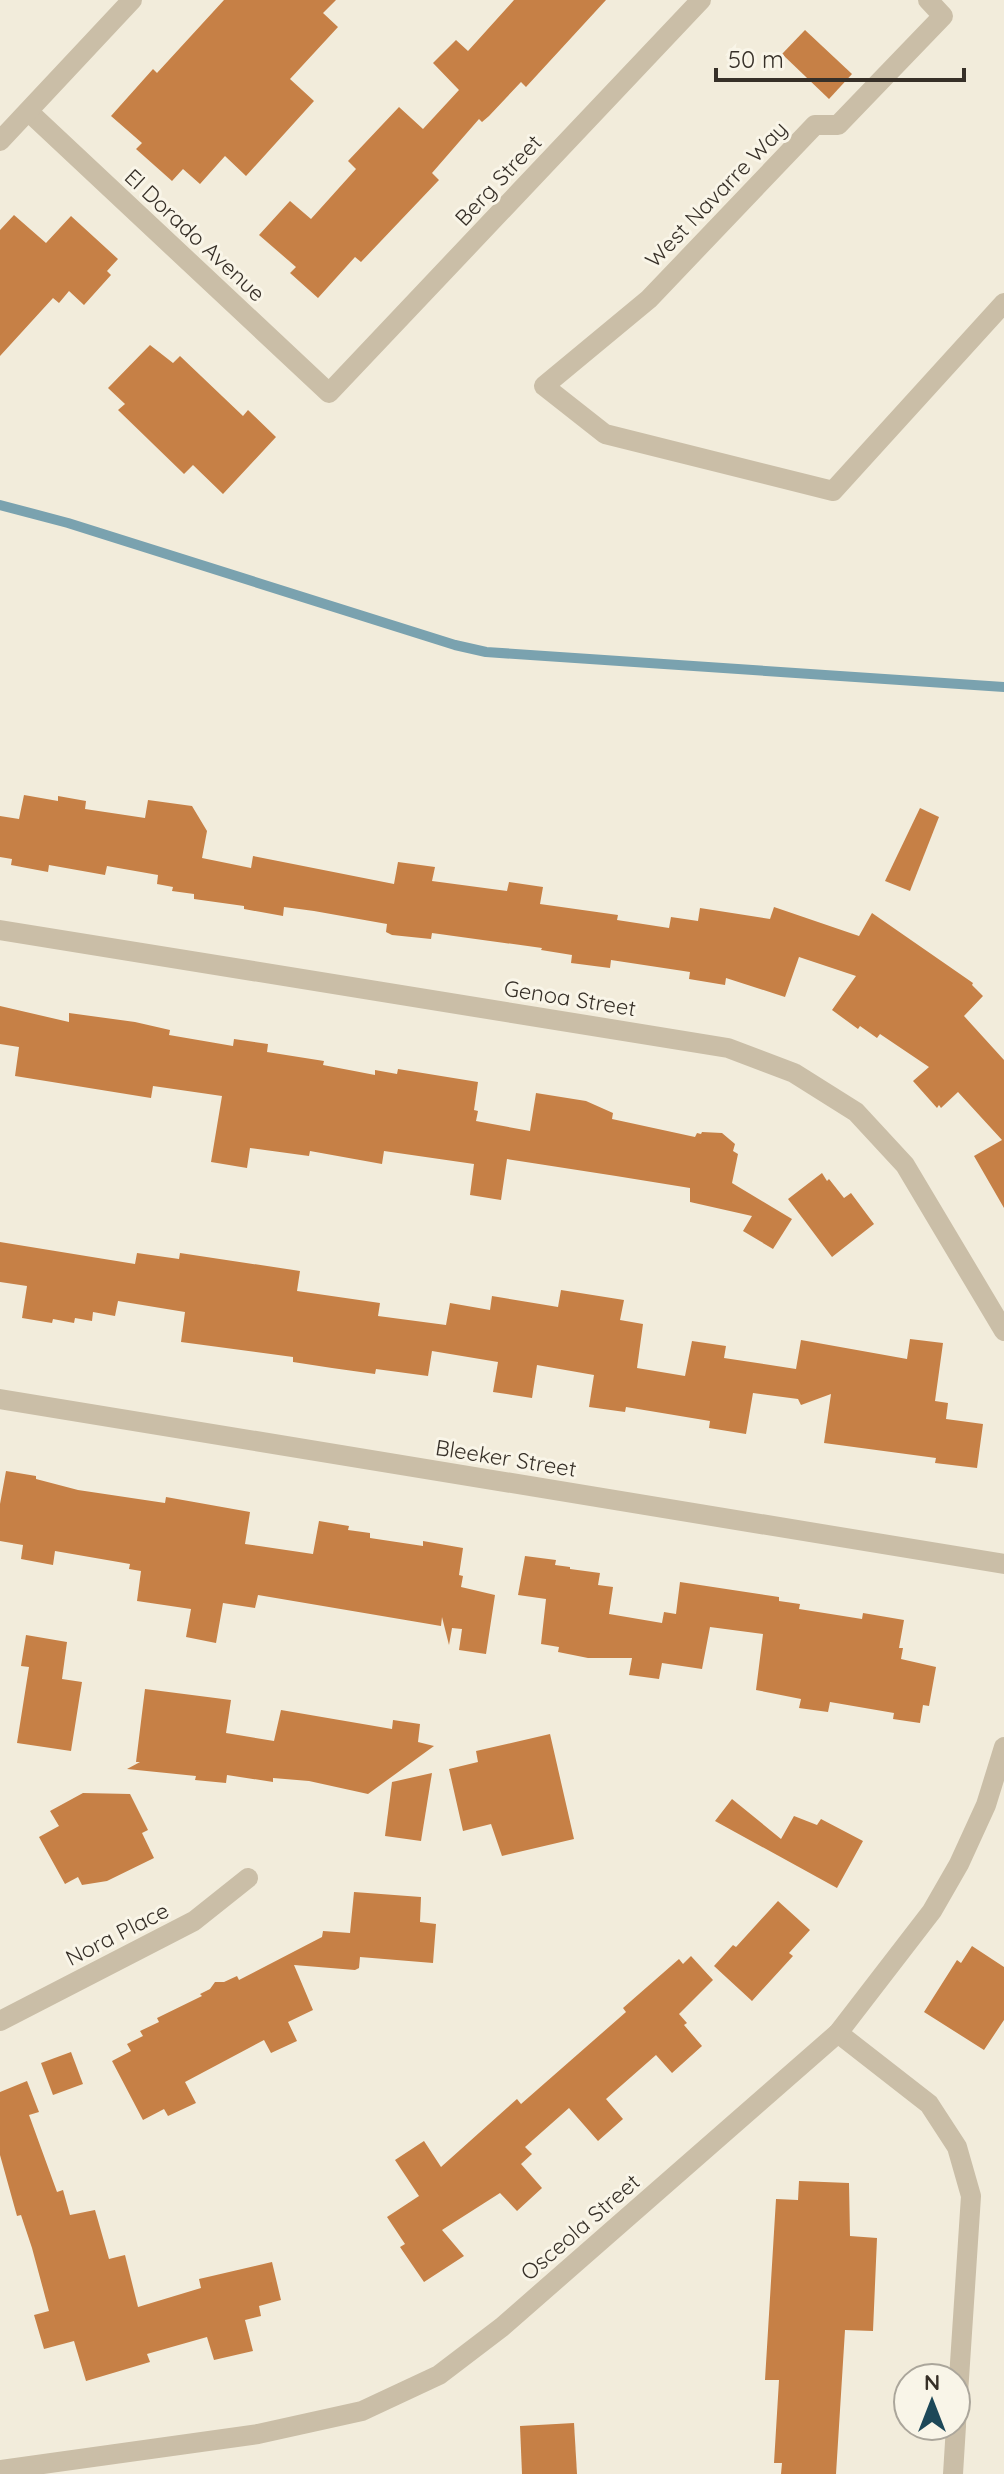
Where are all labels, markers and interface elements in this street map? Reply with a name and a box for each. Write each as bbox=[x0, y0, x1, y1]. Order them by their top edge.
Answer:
scale bar bbox=[716, 32, 964, 82]
text: 50 m bbox=[728, 44, 784, 74]
street label: West Navarre Way bbox=[639, 115, 793, 273]
street label: Berg Street bbox=[449, 128, 547, 232]
street label: El Dorado Avenue bbox=[119, 163, 271, 307]
street label: Genoa Street bbox=[502, 974, 638, 1022]
street label: Bleeker Street bbox=[434, 1433, 578, 1483]
street label: Nora Place bbox=[61, 1896, 173, 1972]
street label: Osceola Street bbox=[515, 2168, 645, 2286]
north arrow bbox=[892, 2362, 972, 2442]
text: N bbox=[924, 2368, 940, 2396]

